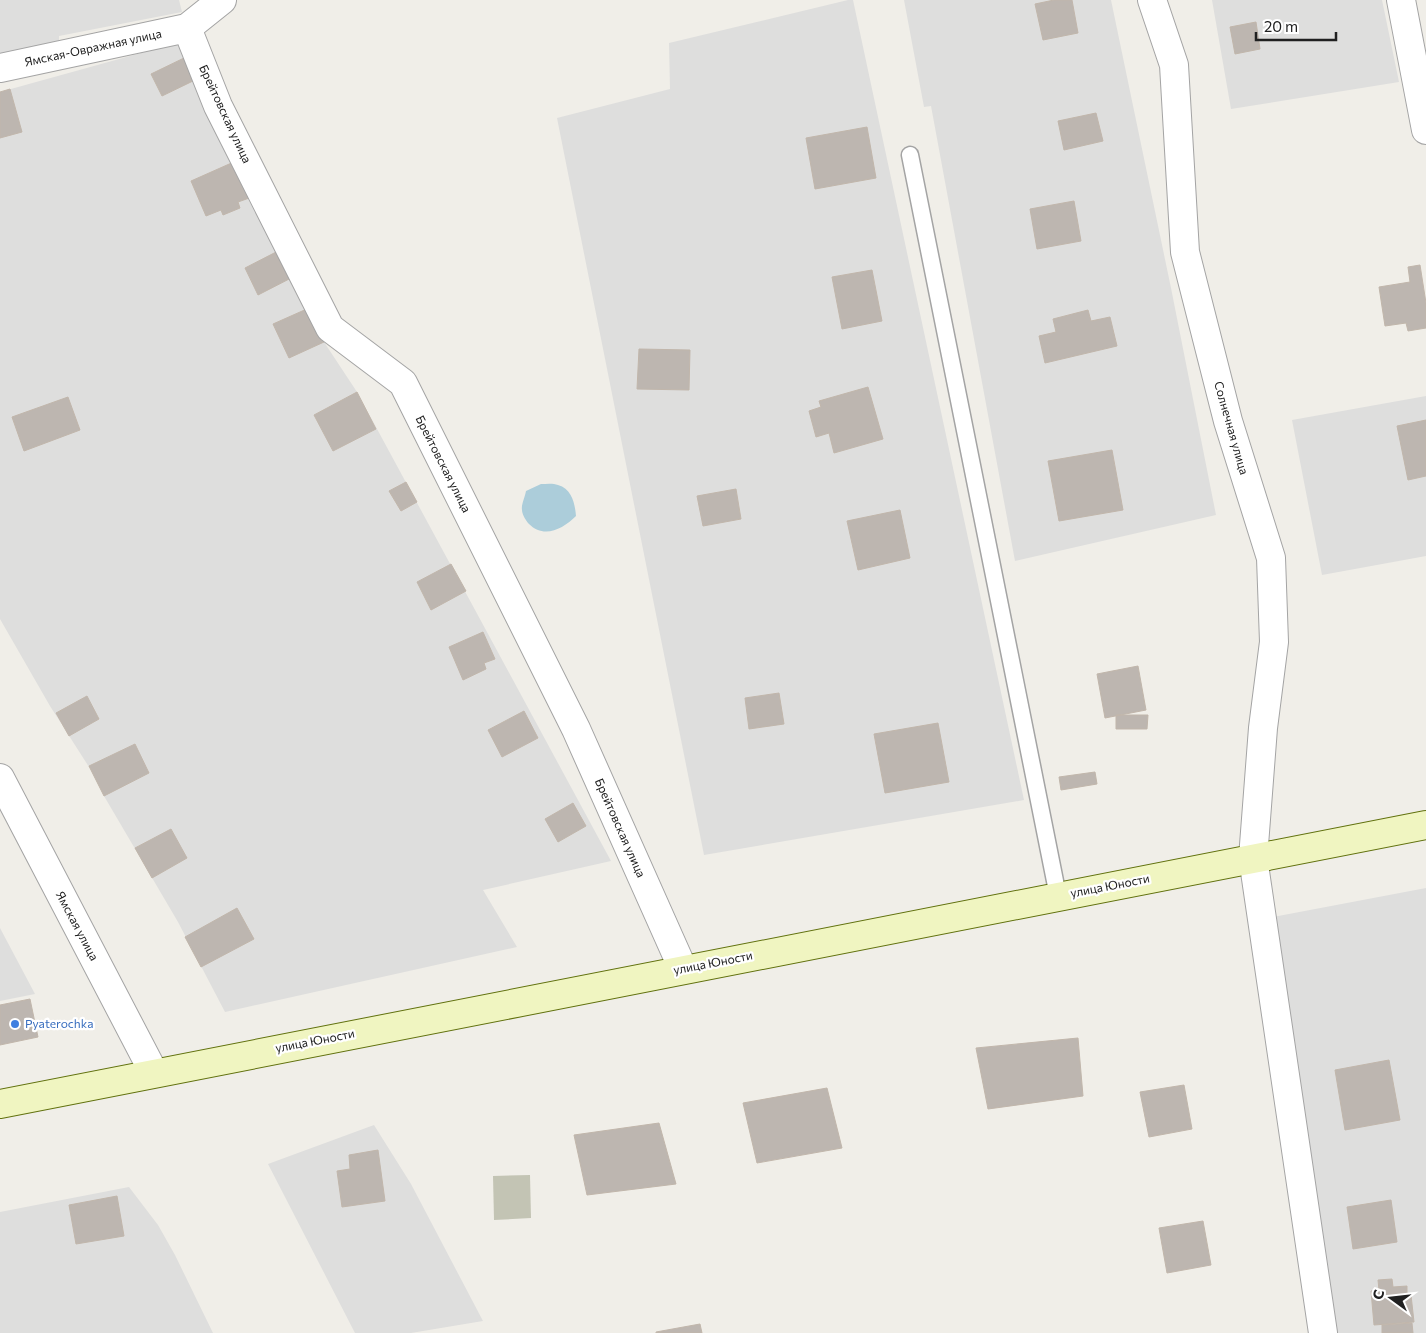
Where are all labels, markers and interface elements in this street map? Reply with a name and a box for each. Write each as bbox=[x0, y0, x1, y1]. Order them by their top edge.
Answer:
scale bar bbox=[1256, 10, 1336, 42]
text: 20 m bbox=[1264, 17, 1298, 35]
street label: Ямская-Овражная улица bbox=[23, 26, 163, 68]
street label: Брейтовская улица bbox=[197, 62, 255, 165]
street label: Солнечная улица bbox=[1212, 380, 1252, 476]
street label: Брейтовская улица bbox=[413, 413, 474, 514]
street label: Брейтовская улица bbox=[593, 776, 649, 879]
street label: улица Юности bbox=[1069, 870, 1151, 900]
street label: Ямская улица bbox=[54, 888, 102, 963]
street label: улица Юности bbox=[672, 947, 754, 977]
place label: Pyaterochka bbox=[25, 1016, 93, 1030]
marker: Pyaterochka bbox=[9, 1018, 21, 1030]
street label: улица Юности bbox=[274, 1025, 356, 1055]
north arrow bbox=[1366, 1273, 1416, 1323]
text: С bbox=[1369, 1288, 1387, 1301]

